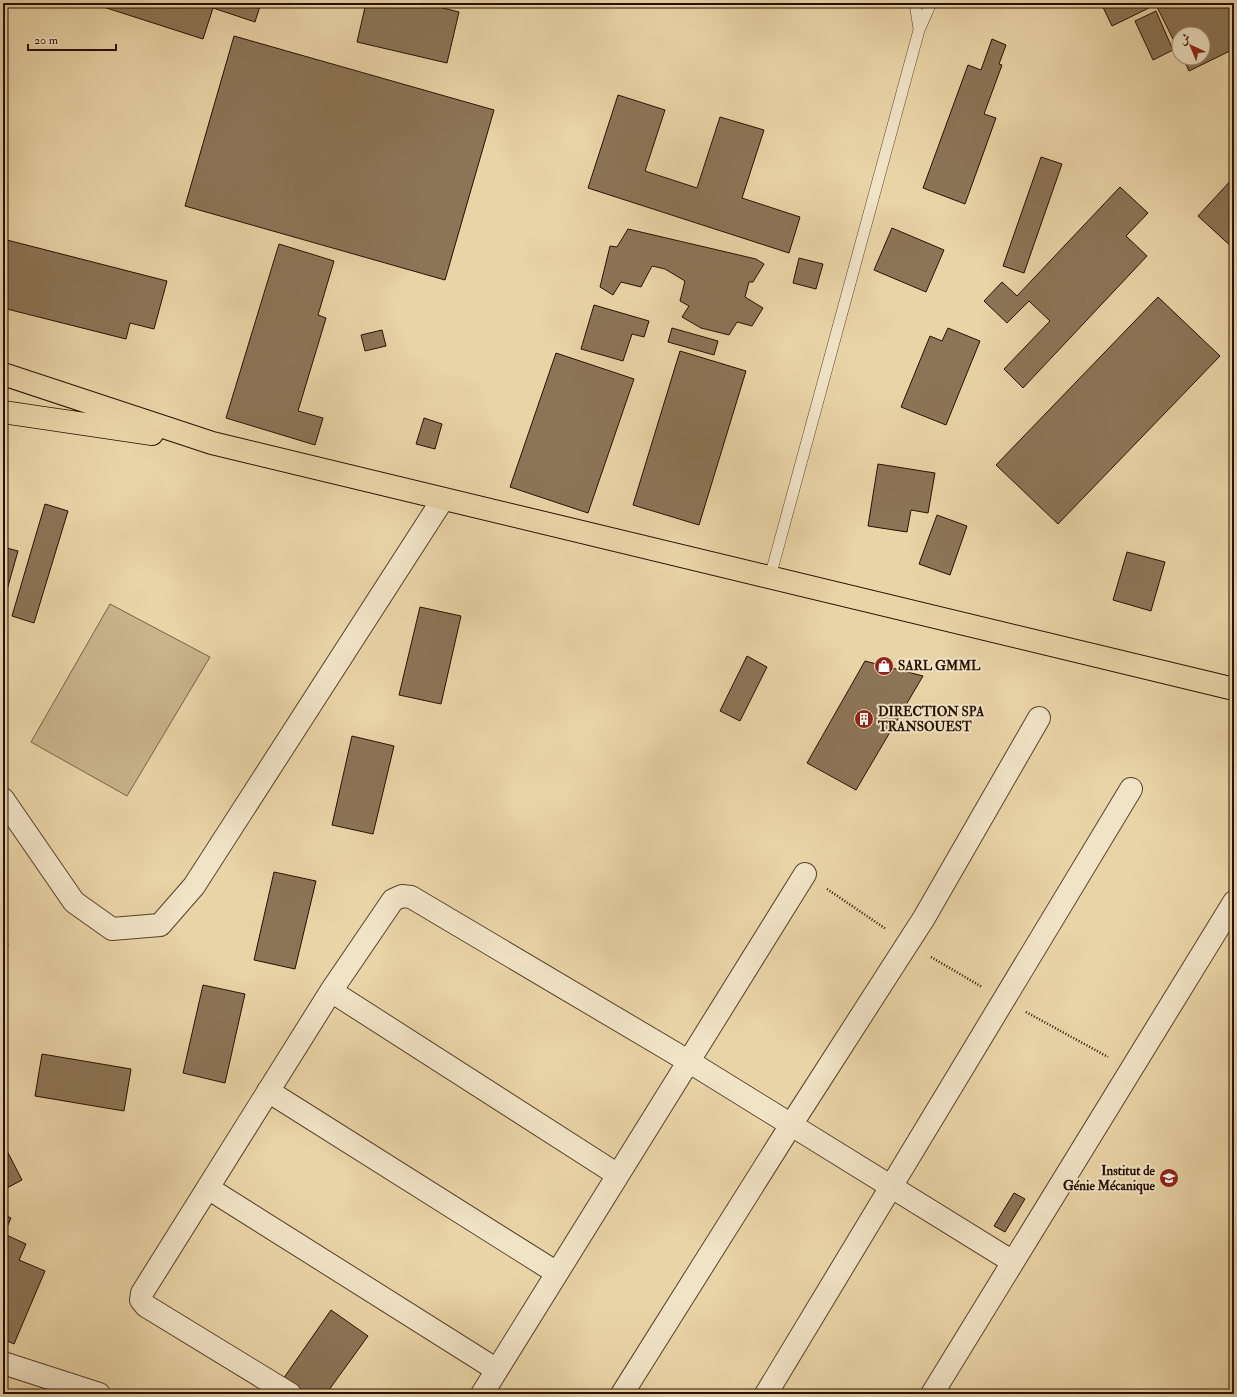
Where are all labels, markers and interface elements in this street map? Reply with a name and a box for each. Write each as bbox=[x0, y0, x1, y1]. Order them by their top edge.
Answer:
scale bar bbox=[28, 26, 116, 52]
north arrow bbox=[1171, 26, 1211, 66]
text: ش bbox=[1176, 31, 1193, 48]
text: 20 m bbox=[34, 33, 59, 48]
shop icon: SARL GMML bbox=[873, 655, 895, 677]
place label: SARL GMML bbox=[898, 658, 981, 674]
place label: DIRECTION SPA TRANSOUEST bbox=[877, 704, 985, 735]
building icon: DIRECTION SPA TRANSOUEST bbox=[853, 708, 875, 730]
place label: Institut de Génie Mécanique bbox=[1063, 1163, 1156, 1195]
school or university icon: Institut de Génie Mécanique bbox=[1158, 1167, 1180, 1189]

